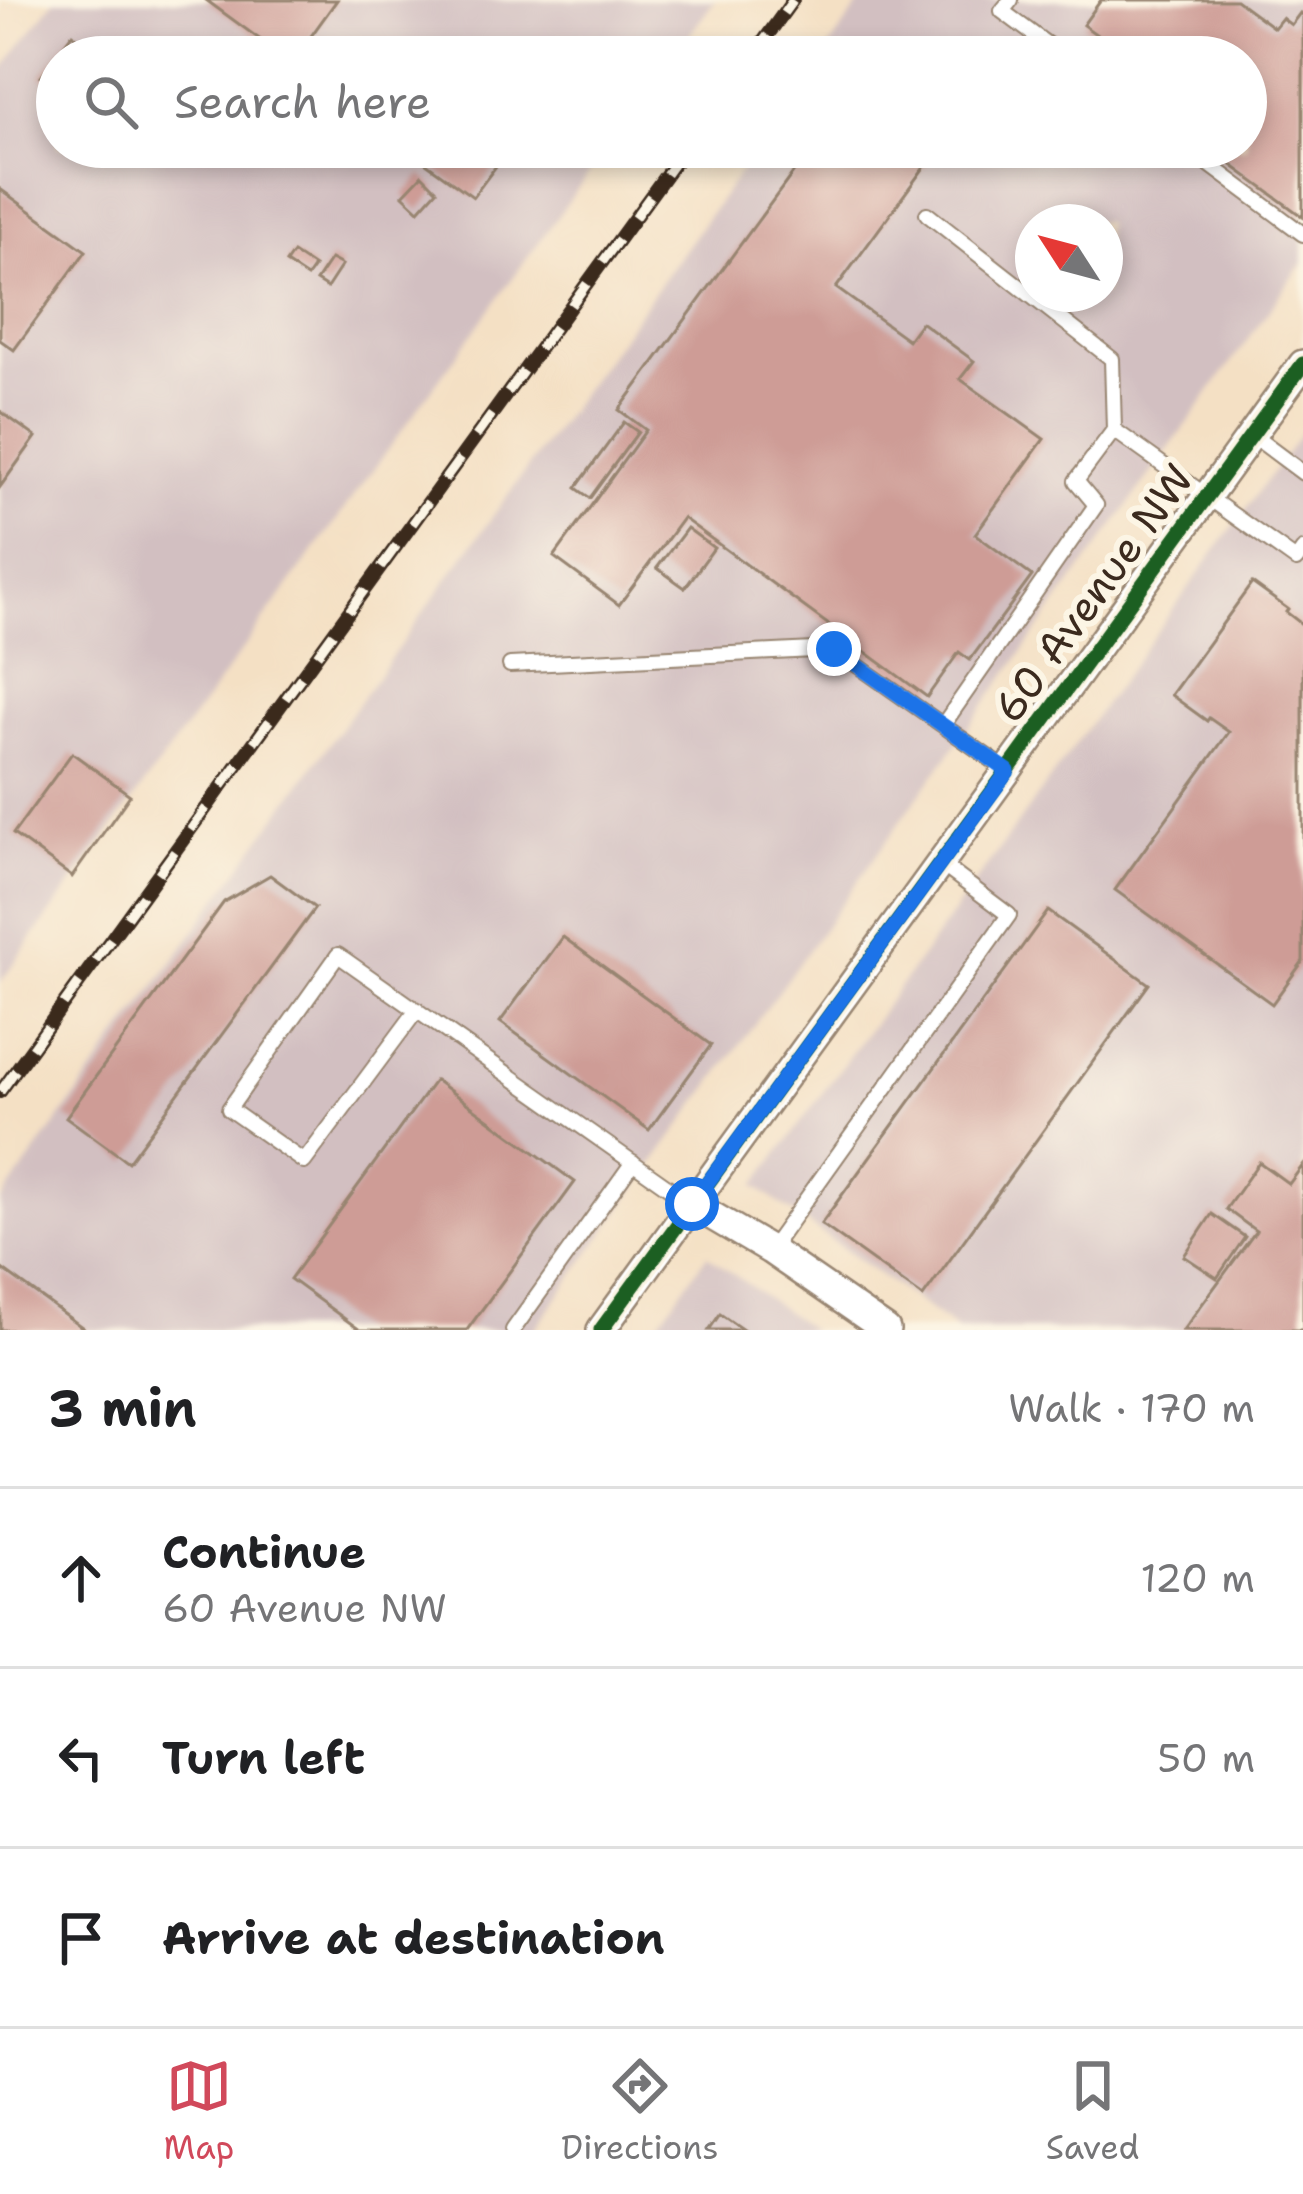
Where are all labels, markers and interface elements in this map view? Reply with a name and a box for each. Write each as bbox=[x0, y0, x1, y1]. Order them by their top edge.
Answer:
search box bbox=[36, 36, 1267, 168]
icon: search bbox=[78, 69, 144, 135]
text: Search here bbox=[174, 72, 431, 132]
north arrow bbox=[1015, 204, 1123, 312]
street label: 60 Avenue NW bbox=[980, 452, 1206, 734]
route end bbox=[807, 622, 861, 676]
route start bbox=[665, 1177, 719, 1231]
text: 3 min bbox=[48, 1374, 197, 1442]
text: Walk · 170 m bbox=[1008, 1382, 1255, 1434]
text: Continue bbox=[162, 1522, 366, 1582]
icon: ahead bbox=[48, 1545, 114, 1611]
text: 120 m bbox=[1140, 1552, 1255, 1604]
text: 60 Avenue NW bbox=[162, 1582, 447, 1634]
icon: left bbox=[48, 1725, 114, 1791]
text: Turn left bbox=[162, 1728, 365, 1788]
text: 50 m bbox=[1157, 1732, 1255, 1784]
icon: arrive bbox=[48, 1905, 114, 1971]
text: Arrive at destination bbox=[162, 1908, 665, 1968]
tab: Map bbox=[164, 2053, 234, 2170]
tab: Directions bbox=[561, 2053, 719, 2170]
tab: Saved bbox=[1046, 2053, 1139, 2170]

